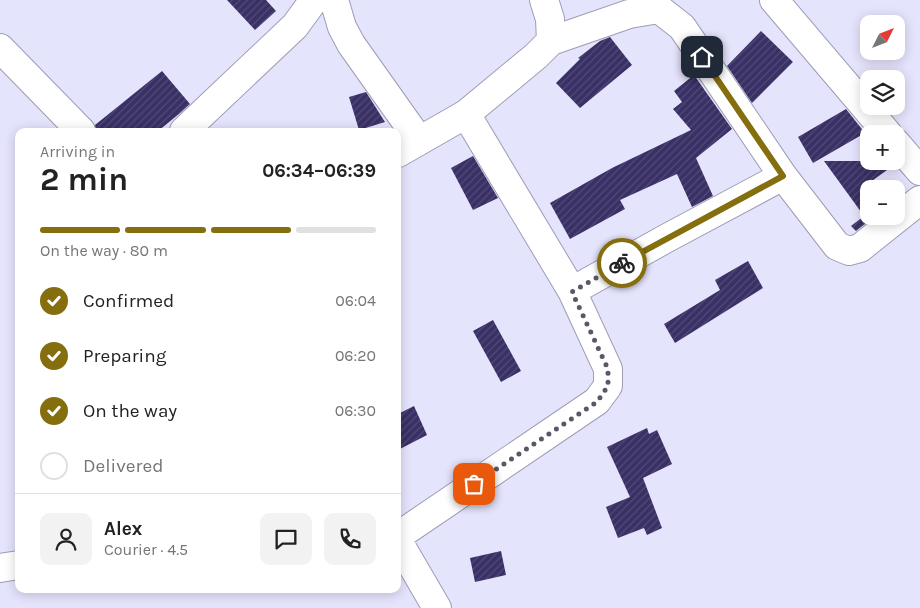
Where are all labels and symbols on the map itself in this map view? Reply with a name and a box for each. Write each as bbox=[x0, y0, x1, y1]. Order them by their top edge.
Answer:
north arrow bbox=[860, 15, 905, 60]
pin bbox=[681, 36, 723, 78]
courier bbox=[597, 238, 647, 288]
pin bbox=[453, 463, 495, 505]

